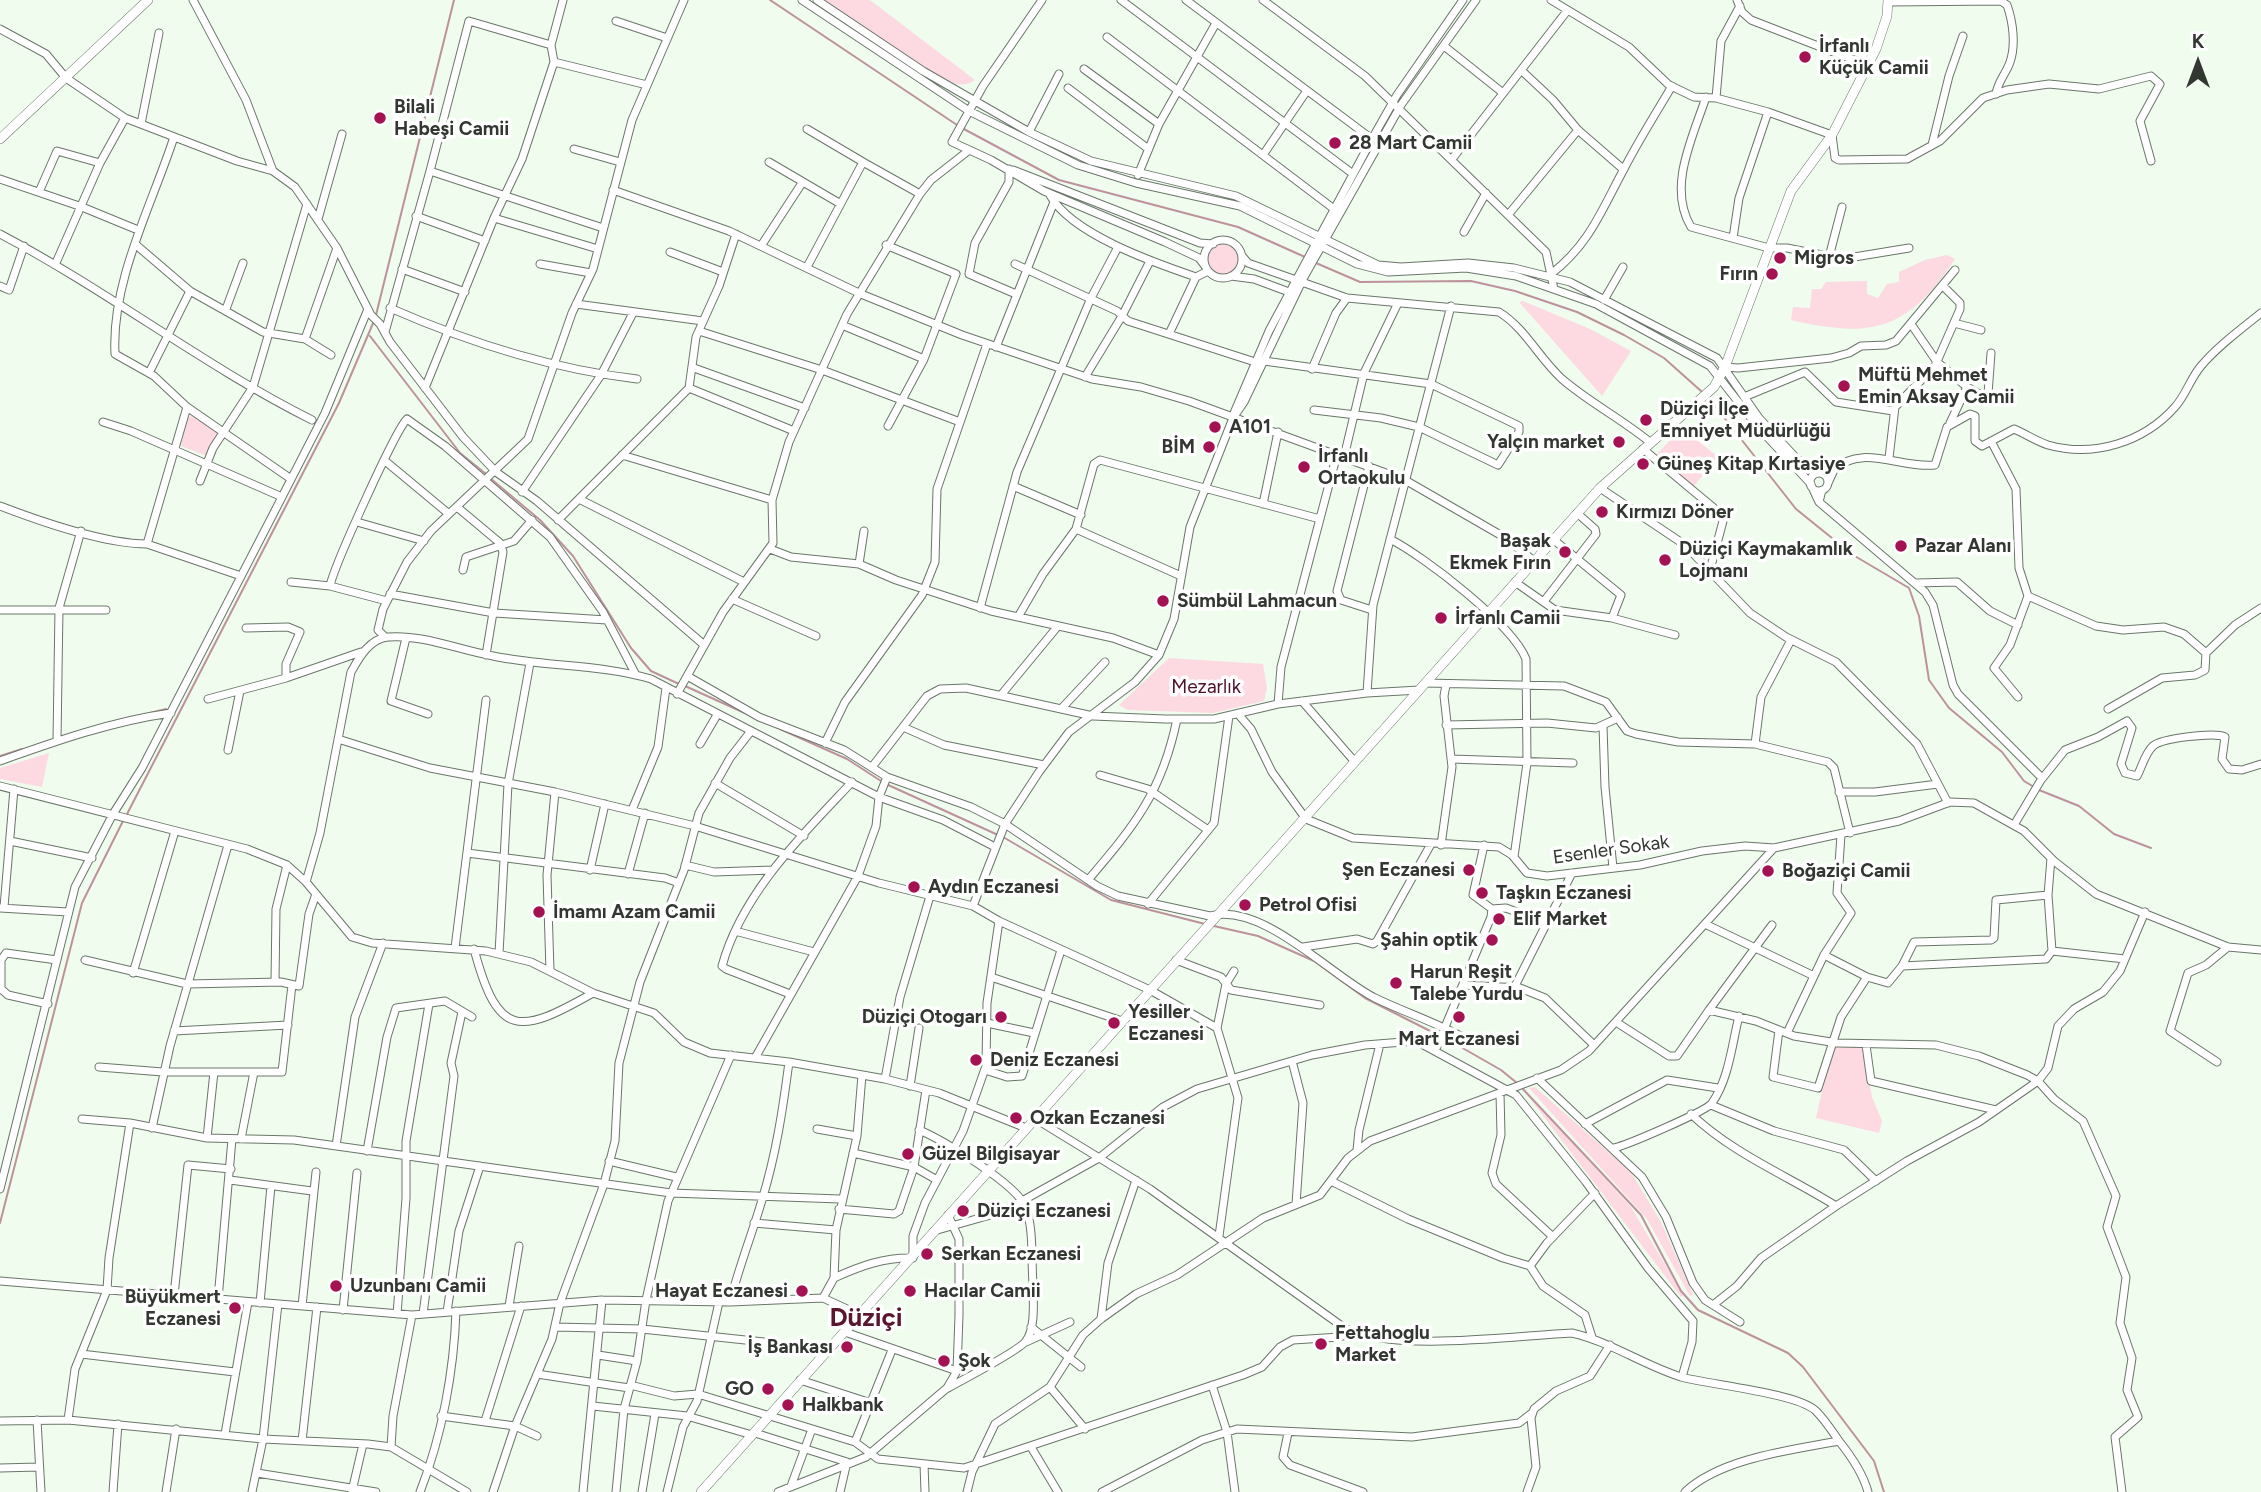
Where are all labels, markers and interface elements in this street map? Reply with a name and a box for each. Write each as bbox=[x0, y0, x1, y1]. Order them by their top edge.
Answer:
north arrow bbox=[2163, 28, 2233, 98]
text: K bbox=[2192, 30, 2204, 53]
place label: İrfanlı Küçük Camii bbox=[1819, 35, 1929, 79]
marker: İrfanlı Küçük Camii bbox=[1797, 49, 1813, 65]
place label: Bilali Habeşi Camii bbox=[394, 96, 509, 140]
marker: Bilali Habeşi Camii bbox=[372, 110, 388, 126]
place label: 28 Mart Camii bbox=[1349, 132, 1472, 154]
marker: 28 Mart Camii bbox=[1327, 135, 1343, 151]
place label: Migros bbox=[1794, 247, 1854, 269]
marker: Migros bbox=[1772, 250, 1788, 266]
place label: Fırın bbox=[1720, 263, 1758, 285]
marker: Fırın bbox=[1764, 266, 1780, 282]
place label: Müftü Mehmet Emin Aksay Camii bbox=[1858, 364, 2014, 408]
marker: Müftü Mehmet Emin Aksay Camii bbox=[1836, 378, 1852, 394]
place label: Düziçi İlçe Emniyet Müdürlüğü bbox=[1660, 398, 1831, 442]
marker: Düziçi İlçe Emniyet Müdürlüğü bbox=[1638, 412, 1654, 428]
place label: A101 bbox=[1229, 416, 1271, 438]
marker: A101 bbox=[1207, 419, 1223, 435]
place label: Yalçın market bbox=[1487, 431, 1605, 453]
marker: Yalçın market bbox=[1611, 434, 1627, 450]
place label: BİM bbox=[1162, 436, 1195, 458]
marker: BİM bbox=[1201, 439, 1217, 455]
place label: İrfanlı Ortaokulu bbox=[1318, 445, 1405, 489]
place label: Güneş Kitap Kırtasiye bbox=[1657, 453, 1845, 475]
marker: Güneş Kitap Kırtasiye bbox=[1635, 456, 1651, 472]
marker: İrfanlı Ortaokulu bbox=[1296, 459, 1312, 475]
place label: Kırmızı Döner bbox=[1616, 501, 1734, 523]
marker: Kırmızı Döner bbox=[1594, 504, 1610, 520]
place label: Başak Ekmek Fırın bbox=[1449, 530, 1551, 574]
place label: Pazar Alanı bbox=[1915, 535, 2011, 557]
place label: Düziçi Kaymakamlık Lojmanı bbox=[1679, 538, 1853, 582]
marker: Pazar Alanı bbox=[1893, 538, 1909, 554]
marker: Başak Ekmek Fırın bbox=[1557, 544, 1573, 560]
marker: Düziçi Kaymakamlık Lojmanı bbox=[1657, 552, 1673, 568]
place label: Sümbül Lahmacun bbox=[1177, 590, 1337, 612]
marker: Sümbül Lahmacun bbox=[1155, 593, 1171, 609]
place label: İrfanlı Camii bbox=[1455, 607, 1560, 629]
marker: İrfanlı Camii bbox=[1433, 610, 1449, 626]
park label: Mezarlık bbox=[1171, 676, 1241, 698]
street label: Esenler Sokak bbox=[1551, 831, 1671, 869]
place label: Şen Eczanesi bbox=[1342, 859, 1455, 881]
place label: Boğaziçi Camii bbox=[1782, 860, 1911, 882]
marker: Şen Eczanesi bbox=[1461, 862, 1477, 878]
marker: Boğaziçi Camii bbox=[1760, 863, 1776, 879]
place label: Aydın Eczanesi bbox=[928, 876, 1059, 898]
marker: Aydın Eczanesi bbox=[906, 879, 922, 895]
place label: Taşkın Eczanesi bbox=[1496, 882, 1632, 904]
marker: Taşkın Eczanesi bbox=[1474, 885, 1490, 901]
place label: Petrol Ofisi bbox=[1259, 894, 1357, 916]
marker: Petrol Ofisi bbox=[1237, 897, 1253, 913]
place label: İmamı Azam Camii bbox=[553, 901, 716, 923]
marker: İmamı Azam Camii bbox=[531, 904, 547, 920]
place label: Elif Market bbox=[1513, 908, 1607, 930]
marker: Elif Market bbox=[1491, 911, 1507, 927]
place label: Şahin optik bbox=[1380, 929, 1478, 951]
marker: Şahin optik bbox=[1484, 932, 1500, 948]
place label: Harun Reşit Talebe Yurdu bbox=[1410, 961, 1523, 1005]
marker: Harun Reşit Talebe Yurdu bbox=[1388, 975, 1404, 991]
place label: Yesiller Eczanesi bbox=[1128, 1001, 1204, 1045]
place label: Düziçi Otogarı bbox=[862, 1006, 987, 1028]
marker: Düziçi Otogarı bbox=[993, 1009, 1009, 1025]
marker: Mart Eczanesi bbox=[1451, 1009, 1467, 1025]
marker: Yesiller Eczanesi bbox=[1106, 1015, 1122, 1031]
place label: Mart Eczanesi bbox=[1398, 1028, 1520, 1050]
place label: Deniz Eczanesi bbox=[990, 1049, 1119, 1071]
marker: Deniz Eczanesi bbox=[968, 1052, 984, 1068]
place label: Ozkan Eczanesi bbox=[1030, 1107, 1165, 1129]
marker: Ozkan Eczanesi bbox=[1008, 1110, 1024, 1126]
place label: Güzel Bilgisayar bbox=[922, 1143, 1060, 1165]
marker: Güzel Bilgisayar bbox=[900, 1146, 916, 1162]
place label: Düziçi Eczanesi bbox=[977, 1200, 1111, 1222]
marker: Düziçi Eczanesi bbox=[955, 1203, 971, 1219]
place label: Serkan Eczanesi bbox=[941, 1243, 1081, 1265]
marker: Serkan Eczanesi bbox=[919, 1246, 935, 1262]
place label: Uzunbanı Camii bbox=[350, 1275, 486, 1297]
marker: Uzunbanı Camii bbox=[328, 1278, 344, 1294]
place label: Hayat Eczanesi bbox=[655, 1280, 788, 1302]
place label: Hacılar Camii bbox=[924, 1280, 1041, 1302]
marker: Hayat Eczanesi bbox=[794, 1283, 810, 1299]
marker: Hacılar Camii bbox=[902, 1283, 918, 1299]
place label: Büyükmert Eczanesi bbox=[125, 1286, 221, 1330]
marker: Büyükmert Eczanesi bbox=[227, 1300, 243, 1316]
district label: Düziçi bbox=[829, 1302, 903, 1334]
place label: Fettahoglu Market bbox=[1335, 1322, 1430, 1366]
place label: İş Bankası bbox=[748, 1336, 833, 1358]
marker: Fettahoglu Market bbox=[1313, 1336, 1329, 1352]
marker: İş Bankası bbox=[839, 1339, 855, 1355]
place label: Şok bbox=[958, 1350, 991, 1372]
marker: Şok bbox=[936, 1353, 952, 1369]
place label: GO bbox=[725, 1378, 754, 1400]
marker: GO bbox=[760, 1381, 776, 1397]
place label: Halkbank bbox=[802, 1394, 884, 1416]
marker: Halkbank bbox=[780, 1397, 796, 1413]

